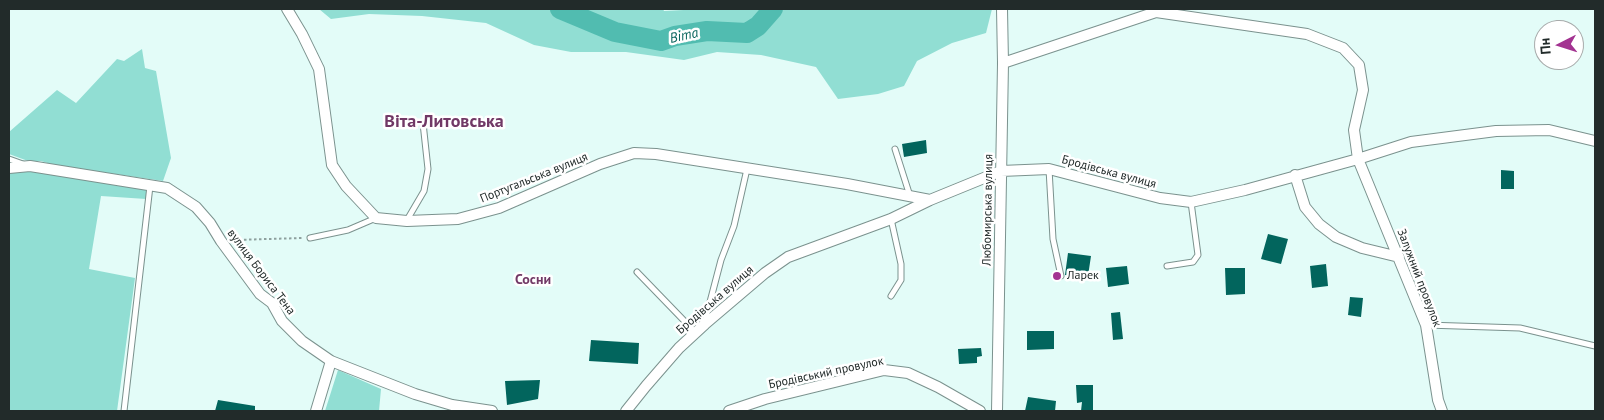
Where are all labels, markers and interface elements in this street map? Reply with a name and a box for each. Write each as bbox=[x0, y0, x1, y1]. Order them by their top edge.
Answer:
north arrow bbox=[1534, 20, 1584, 70]
water label: Віта bbox=[668, 25, 700, 47]
text: Пн bbox=[1535, 37, 1555, 55]
district label: Віта-Литовська bbox=[384, 111, 504, 133]
street label: Португальська вулиця bbox=[478, 150, 590, 206]
street label: Бродівська вулиця bbox=[1060, 152, 1158, 192]
street label: Любомирська вулиця bbox=[980, 154, 996, 266]
street label: вулиця Бориса Тена bbox=[224, 226, 298, 318]
street label: Залужний провулок bbox=[1394, 227, 1444, 329]
street label: Бродівська вулиця bbox=[674, 263, 756, 337]
place label: Ларек bbox=[1067, 269, 1099, 283]
marker: Ларек bbox=[1051, 270, 1063, 282]
district label: Сосни bbox=[515, 272, 551, 288]
street label: Бродівський провулок bbox=[767, 354, 885, 392]

